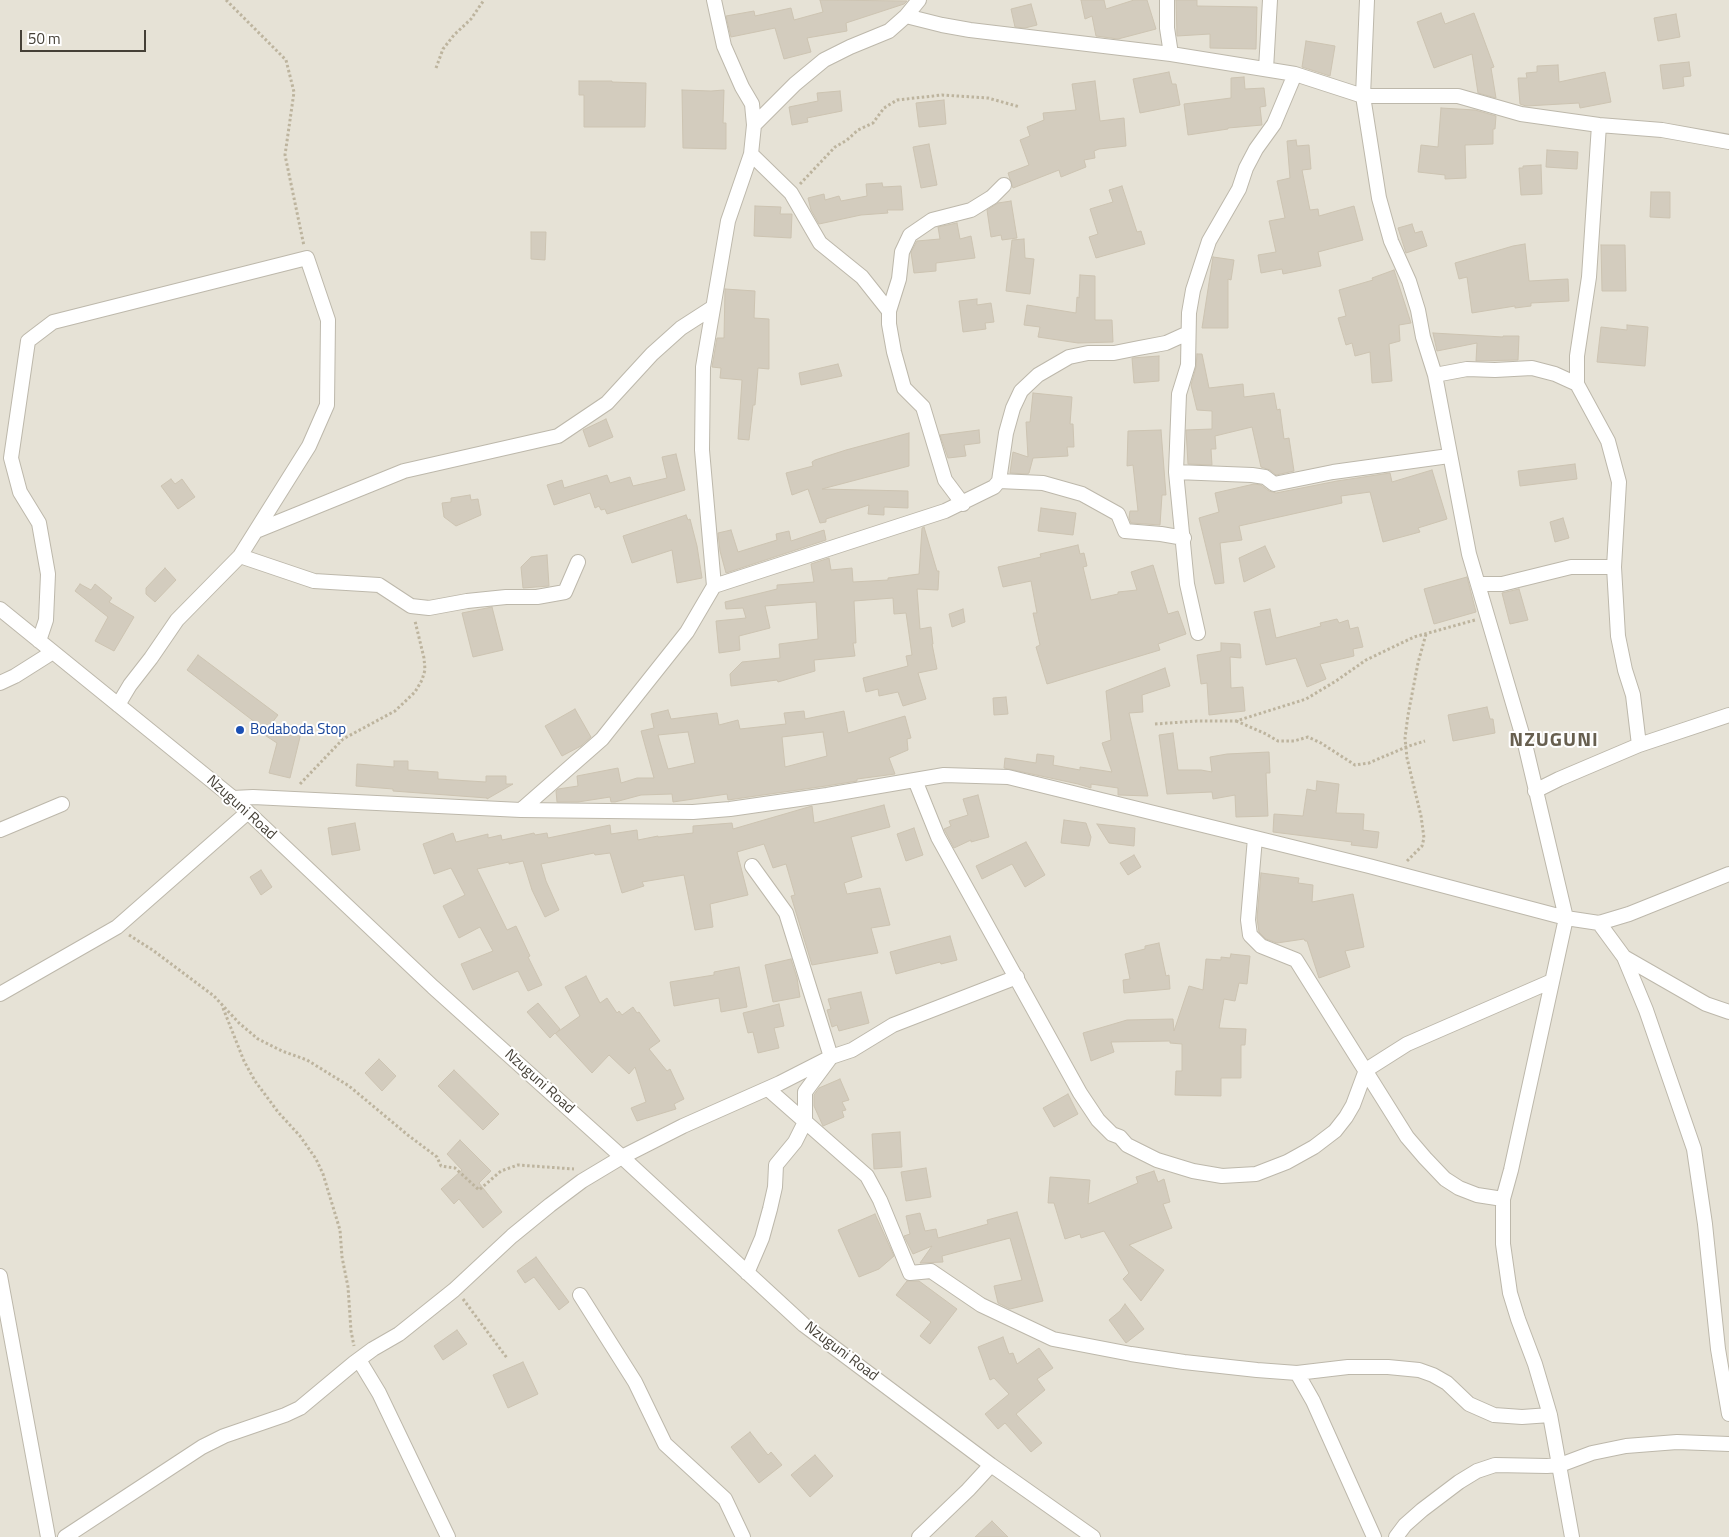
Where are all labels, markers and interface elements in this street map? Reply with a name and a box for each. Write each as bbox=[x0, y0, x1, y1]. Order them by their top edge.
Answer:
scale bar bbox=[22, 20, 149, 52]
text: 50 m bbox=[28, 27, 61, 50]
place label: Bodaboda Stop bbox=[250, 721, 346, 739]
marker: Bodaboda Stop bbox=[234, 724, 246, 736]
district label: NZUGUNI bbox=[1508, 729, 1600, 753]
street label: Nzuguni Road bbox=[202, 772, 280, 844]
street label: Nzuguni Road bbox=[500, 1046, 578, 1118]
street label: Nzuguni Road bbox=[801, 1318, 881, 1386]

